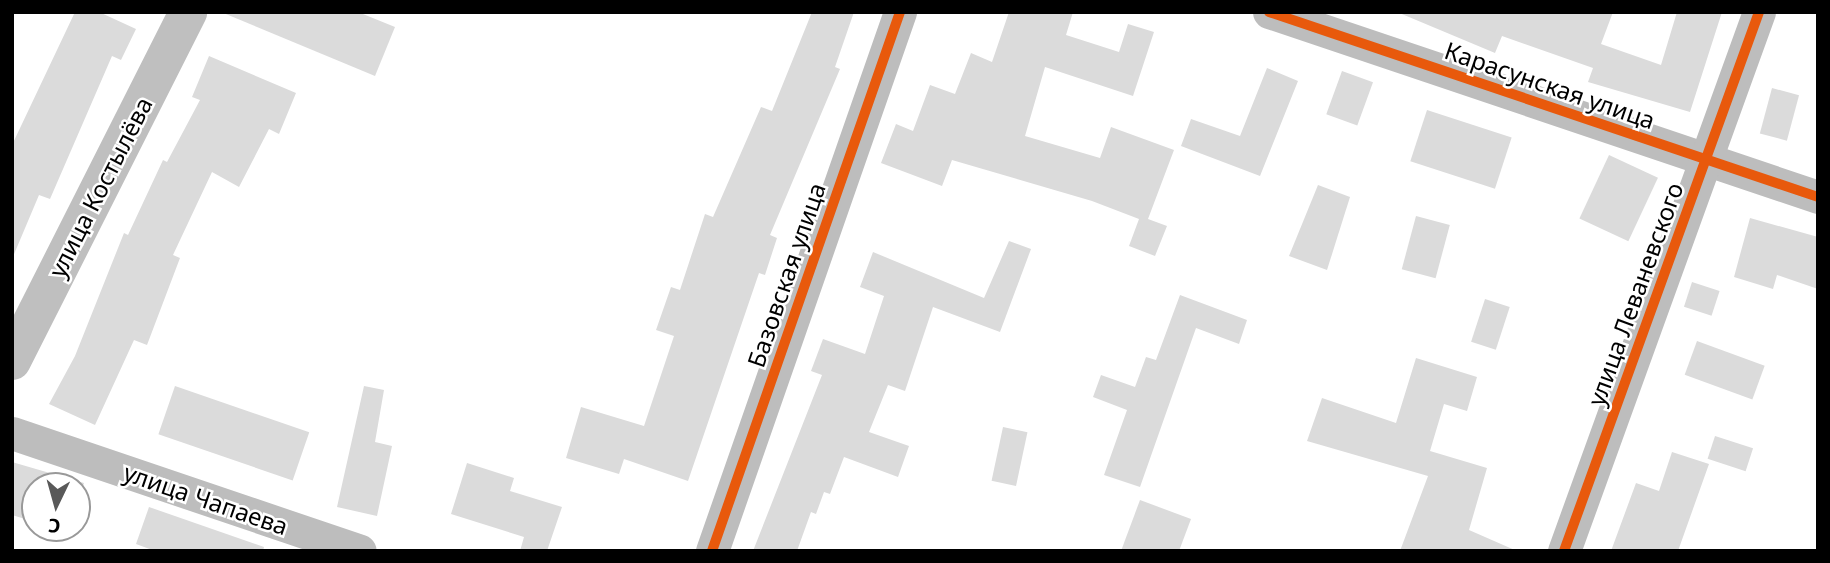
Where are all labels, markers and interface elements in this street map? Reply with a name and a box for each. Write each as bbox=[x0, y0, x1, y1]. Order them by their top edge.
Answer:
street label: Карасунская улица bbox=[1441, 36, 1659, 134]
street label: улица Костылёва bbox=[42, 92, 158, 282]
street label: улица Леваневского bbox=[1581, 178, 1689, 410]
street label: Базовская улица bbox=[741, 179, 831, 371]
street label: улица Чапаева bbox=[120, 457, 292, 541]
north arrow bbox=[21, 472, 91, 542]
text: С bbox=[47, 512, 62, 539]

